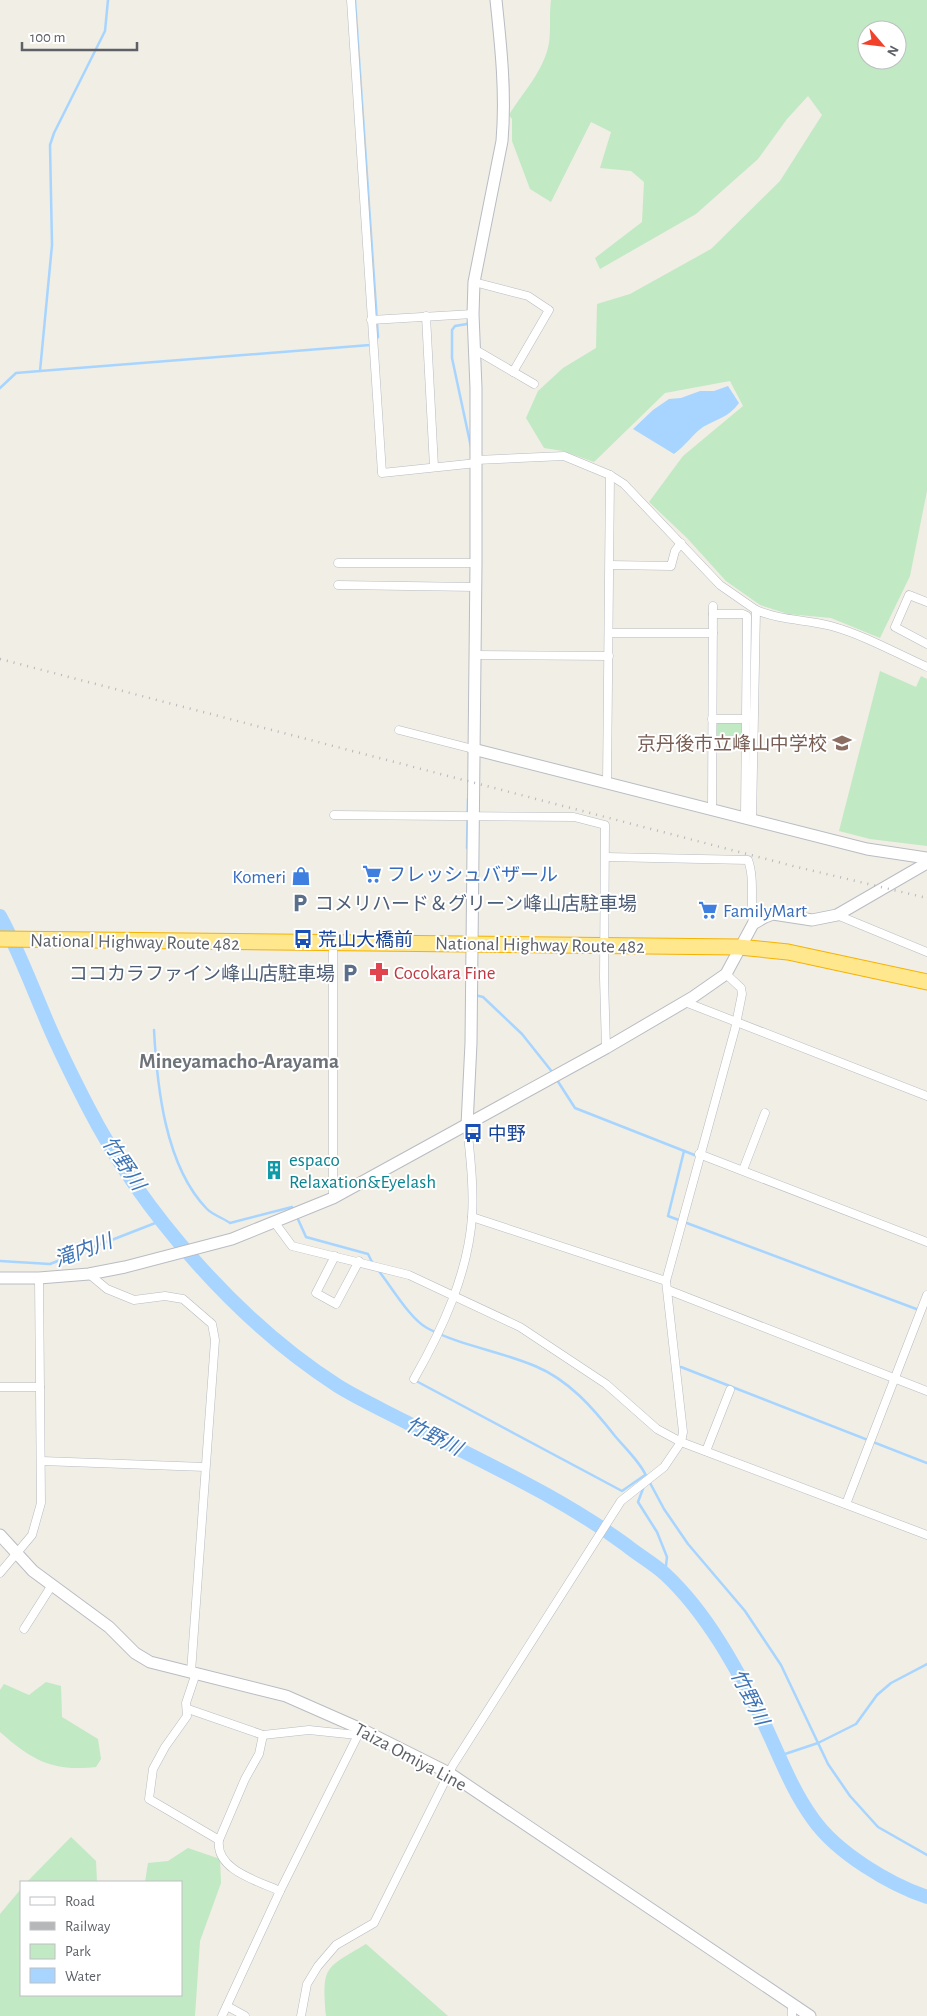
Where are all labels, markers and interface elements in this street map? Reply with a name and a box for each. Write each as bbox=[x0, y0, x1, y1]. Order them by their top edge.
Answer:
scale bar bbox=[22, 20, 138, 52]
north arrow bbox=[857, 20, 907, 70]
text: 100 m bbox=[30, 30, 65, 45]
text: N bbox=[884, 43, 901, 58]
school or university icon: 京丹後市立峰山中学校 bbox=[831, 732, 853, 754]
place label: 京丹後市立峰山中学校 bbox=[637, 733, 827, 754]
supermarket icon: フレッシュバザール bbox=[361, 863, 383, 885]
shop icon: Komeri bbox=[290, 865, 312, 887]
place label: フレッシュバザール bbox=[387, 865, 558, 885]
place label: Komeri bbox=[232, 868, 286, 887]
parking icon: コメリハード＆グリーン峰山店駐車場 bbox=[289, 892, 311, 914]
place label: コメリハード＆グリーン峰山店駐車場 bbox=[315, 893, 637, 914]
supermarket icon: FamilyMart bbox=[697, 899, 719, 921]
place label: FamilyMart bbox=[723, 902, 807, 921]
bus stop icon: 荒山大橋前 bbox=[292, 928, 314, 950]
place label: 荒山大橋前 bbox=[318, 929, 413, 950]
street label: National Highway Route 482 bbox=[30, 931, 240, 954]
street label: National Highway Route 482 bbox=[435, 934, 645, 957]
pharmacy icon: Cocokara Fine bbox=[368, 961, 390, 983]
parking icon: ココカラファイン峰山店駐車場 bbox=[339, 962, 361, 984]
place label: ココカラファイン峰山店駐車場 bbox=[69, 963, 335, 984]
place label: Cocokara Fine bbox=[394, 964, 496, 983]
district label: Mineyamacho-Arayama bbox=[139, 1051, 339, 1072]
bus stop icon: 中野 bbox=[462, 1122, 484, 1144]
place label: 中野 bbox=[488, 1124, 526, 1144]
water label: 竹野川 bbox=[98, 1133, 150, 1196]
place label: espaco Relaxation&Eyelash bbox=[289, 1151, 436, 1192]
building icon: espaco Relaxation&Eyelash bbox=[263, 1159, 285, 1181]
water label: 滝内川 bbox=[51, 1230, 117, 1271]
water label: 竹野川 bbox=[402, 1413, 467, 1460]
water label: 竹野川 bbox=[727, 1666, 773, 1731]
street label: Taiza Omiya Line bbox=[351, 1720, 469, 1795]
legend bbox=[20, 1881, 182, 1996]
text: Road bbox=[65, 1894, 95, 1909]
text: Railway bbox=[65, 1919, 111, 1934]
text: Park bbox=[65, 1944, 91, 1959]
text: Water bbox=[65, 1969, 101, 1984]

